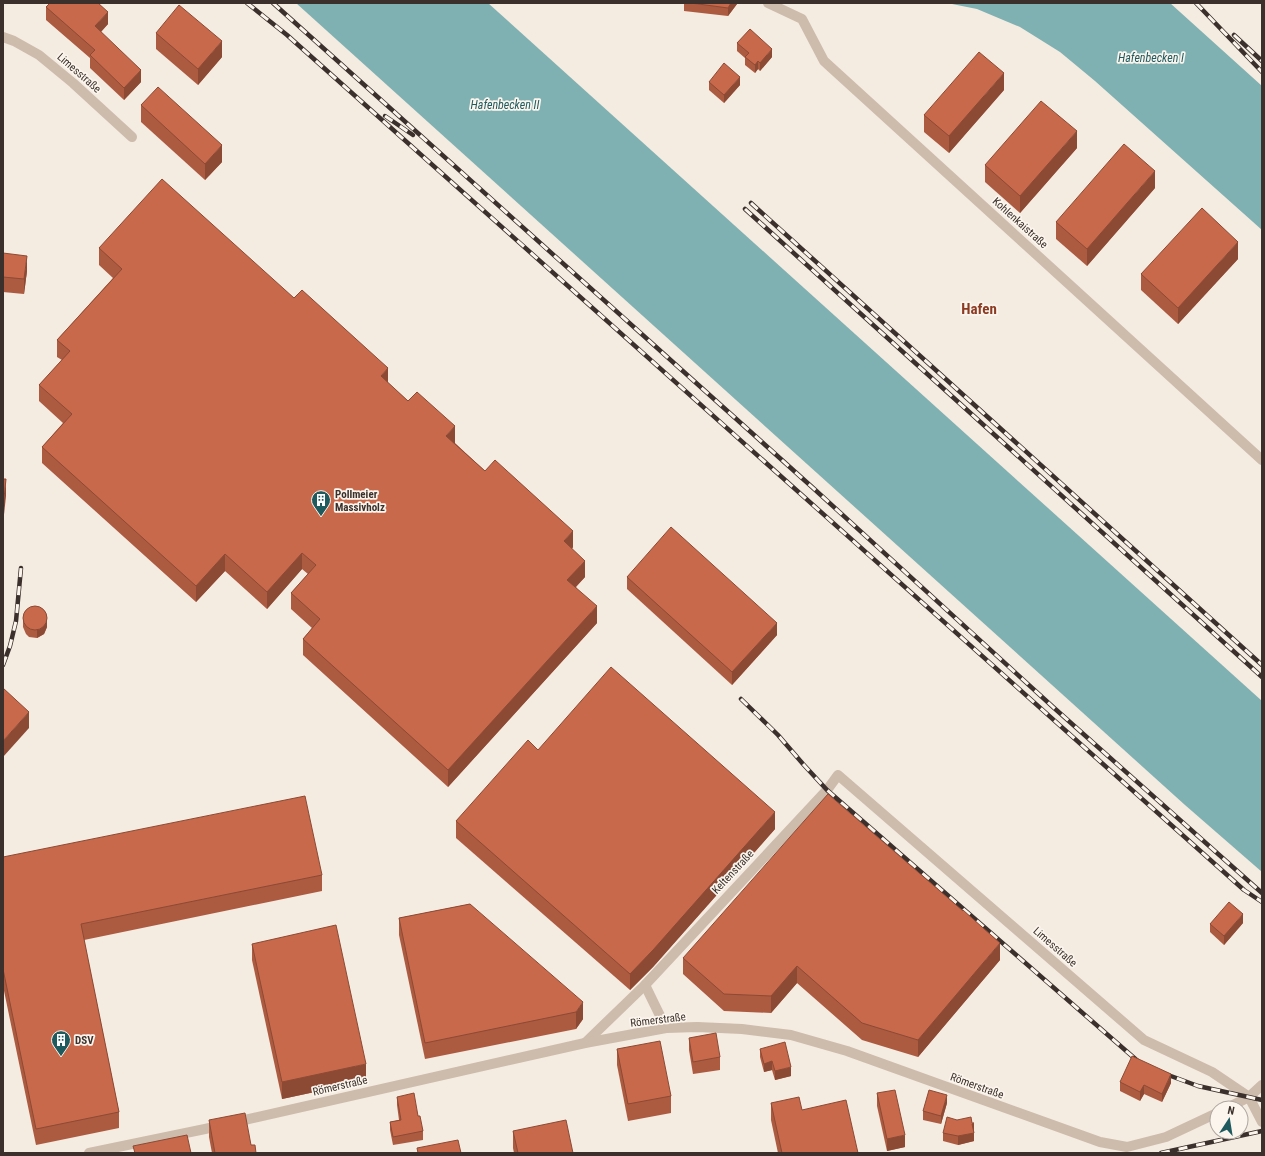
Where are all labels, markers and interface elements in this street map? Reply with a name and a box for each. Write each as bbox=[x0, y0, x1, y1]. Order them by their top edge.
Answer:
street label: Limesstraße bbox=[54, 50, 104, 96]
water label: Hafenbecken I bbox=[1118, 51, 1184, 65]
water label: Hafenbecken II bbox=[471, 98, 539, 112]
street label: Kohlenkaistraße bbox=[990, 195, 1050, 251]
district label: Hafen bbox=[961, 300, 997, 318]
place label: Pollmeier Massivholz bbox=[335, 488, 385, 514]
building icon: Pollmeier Massivholz bbox=[310, 489, 332, 517]
street label: Keltenstraße bbox=[710, 848, 756, 896]
street label: Limesstraße bbox=[1030, 924, 1080, 970]
street label: Römerstraße bbox=[630, 1010, 686, 1030]
building icon: DSV bbox=[50, 1029, 72, 1057]
place label: DSV bbox=[75, 1034, 94, 1047]
street label: Römerstraße bbox=[949, 1070, 1005, 1102]
street label: Römerstraße bbox=[311, 1073, 369, 1099]
north arrow bbox=[1209, 1100, 1249, 1140]
text: N bbox=[1226, 1104, 1236, 1118]

